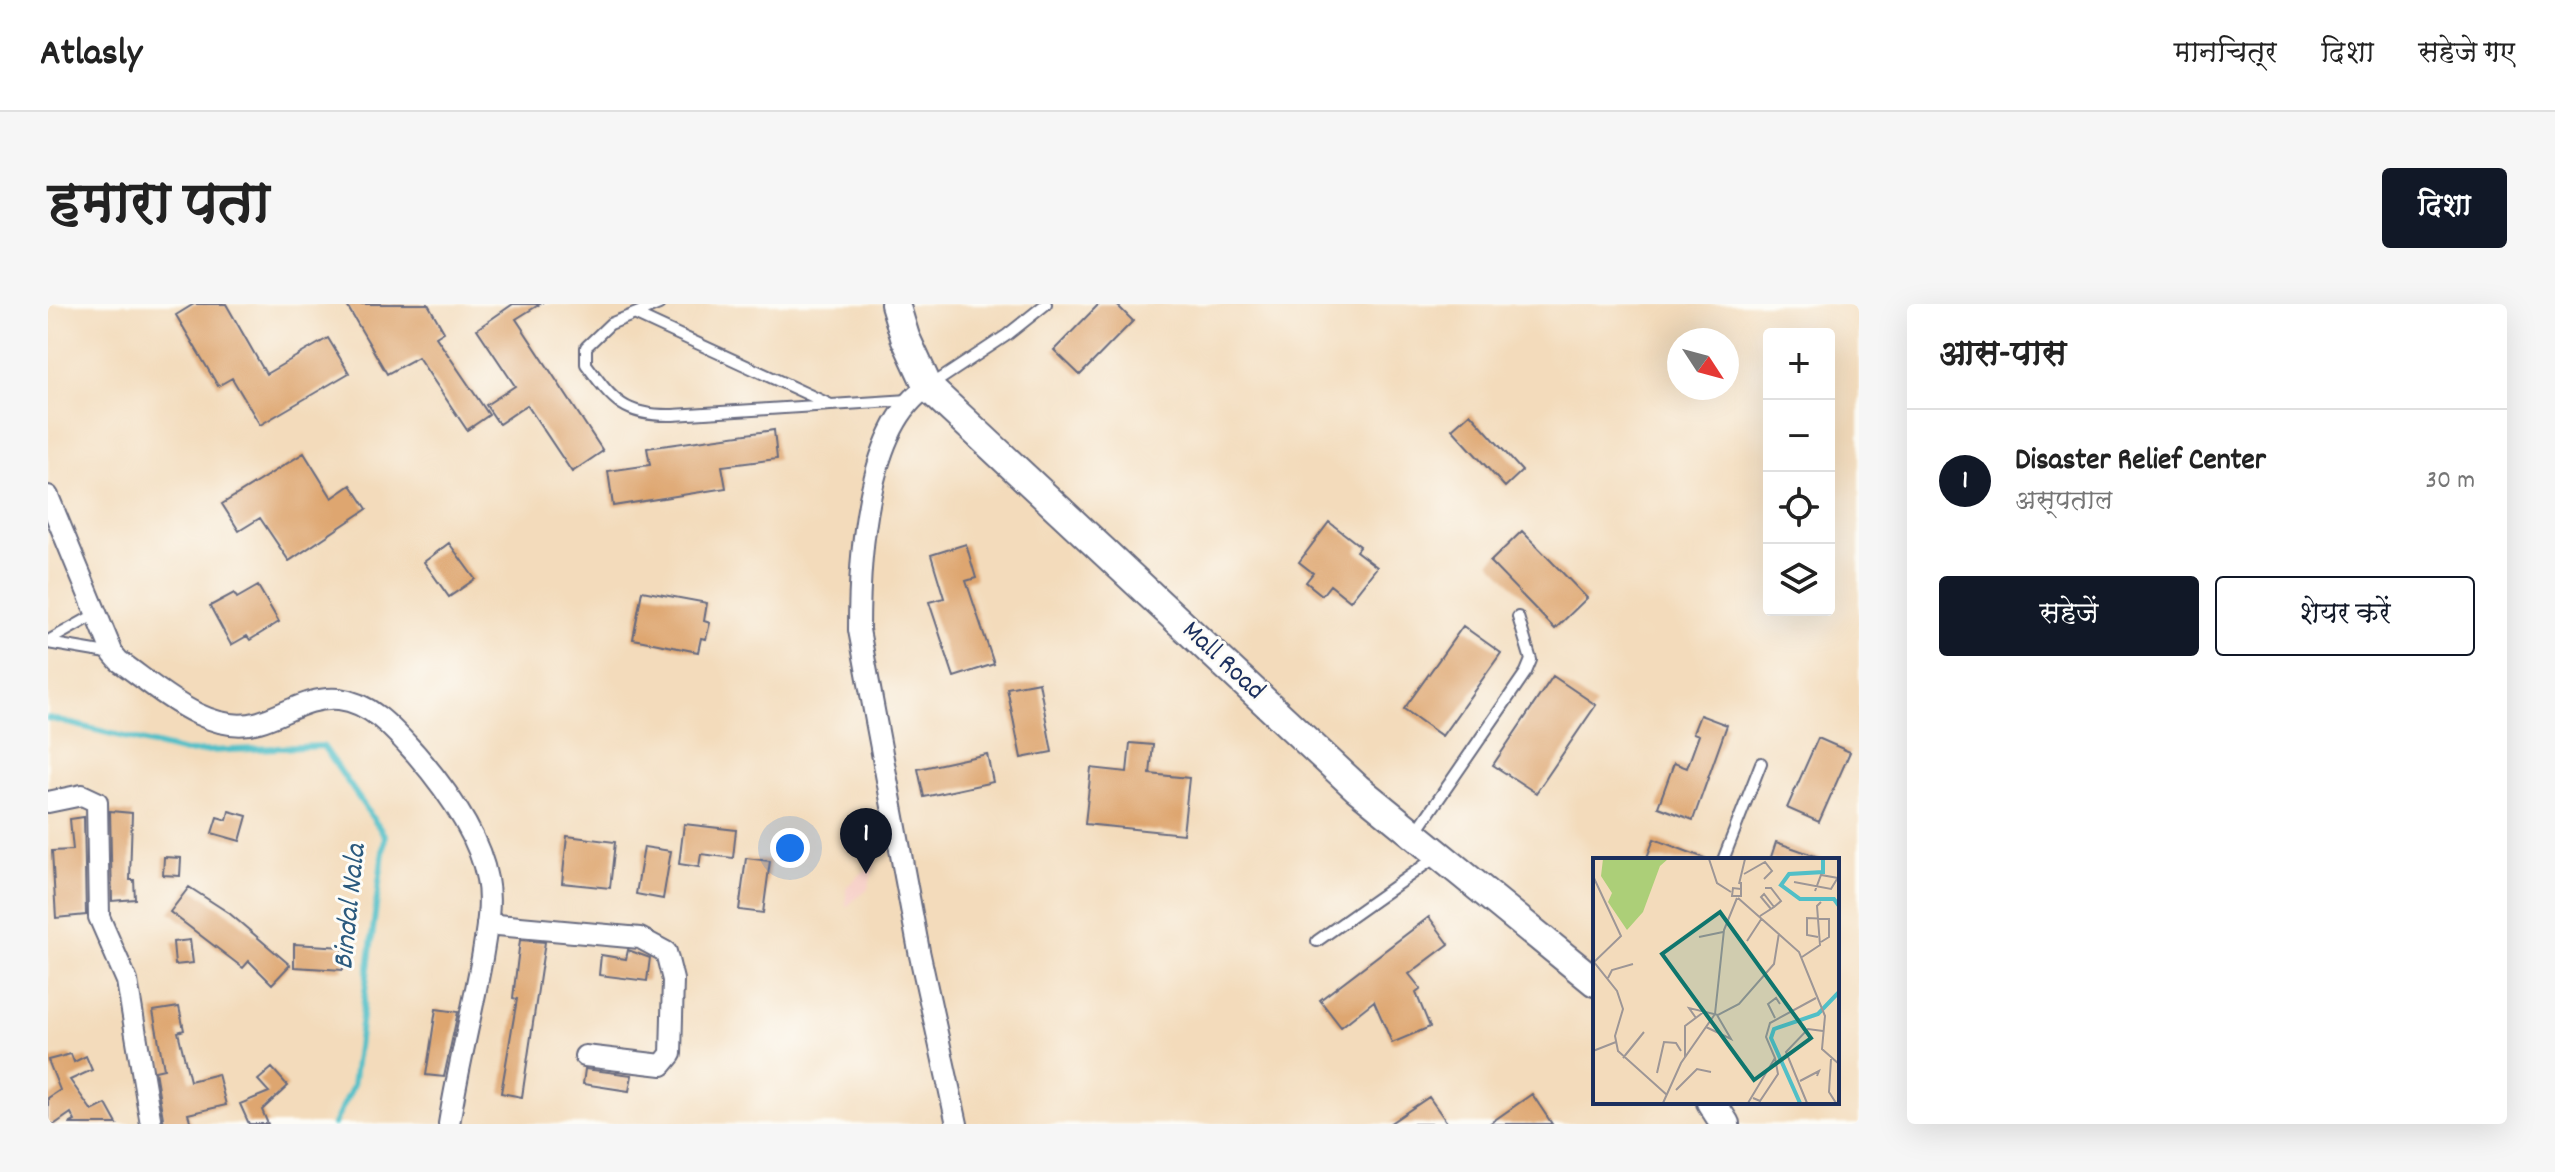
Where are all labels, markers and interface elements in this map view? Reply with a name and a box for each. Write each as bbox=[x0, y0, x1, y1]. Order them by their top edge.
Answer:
text: Atlasly bbox=[40, 28, 142, 83]
text: मानचित्र bbox=[2174, 35, 2277, 75]
text: दिशा bbox=[2321, 35, 2374, 75]
text: सहेजे गए bbox=[2418, 35, 2515, 75]
text: हमारा पता bbox=[48, 168, 270, 248]
button: दिशा bbox=[2382, 168, 2507, 248]
north arrow bbox=[1667, 328, 1739, 400]
map controls bbox=[1763, 328, 1835, 616]
button: + bbox=[1763, 328, 1835, 400]
text: आस-पास bbox=[1939, 332, 2066, 381]
button: − bbox=[1763, 400, 1835, 472]
text: Disaster Relief Center bbox=[2015, 441, 2266, 484]
text: 1 bbox=[1962, 463, 1968, 500]
text: 30 m bbox=[2425, 463, 2475, 500]
button: locate bbox=[1763, 472, 1835, 544]
text: अस्पताल bbox=[2015, 484, 2113, 521]
button: layers bbox=[1763, 544, 1835, 616]
button: सहेजें bbox=[1939, 576, 2199, 656]
button: शेयर करें bbox=[2215, 576, 2475, 656]
street label: Mall Road bbox=[1171, 613, 1273, 711]
pin: 1 bbox=[840, 808, 892, 874]
your location bbox=[770, 828, 810, 868]
water label: Bindal Nala bbox=[324, 840, 380, 972]
inset map bbox=[1593, 858, 1839, 1104]

